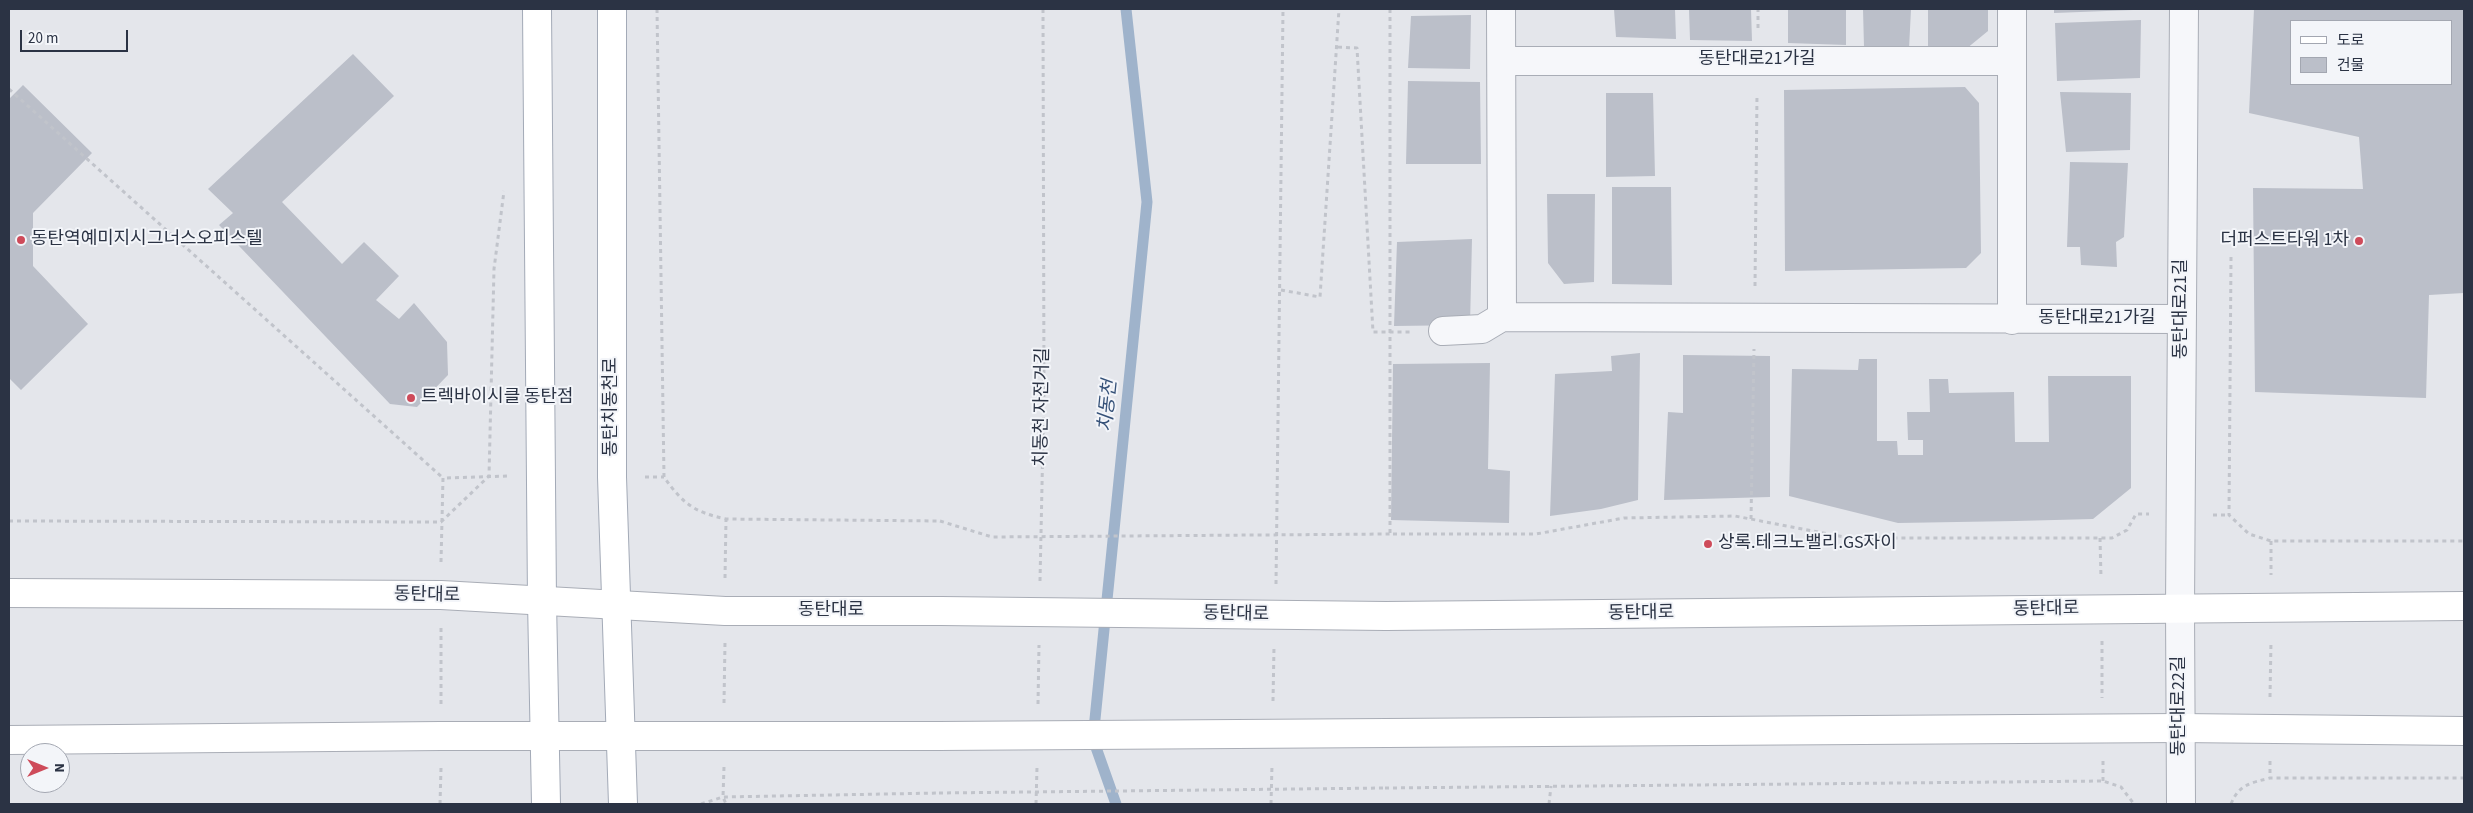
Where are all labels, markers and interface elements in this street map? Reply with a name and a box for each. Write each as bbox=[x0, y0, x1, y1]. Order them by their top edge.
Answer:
scale bar bbox=[22, 20, 130, 52]
legend bbox=[2290, 20, 2453, 85]
text: 20 m bbox=[28, 28, 58, 49]
text: 도로 bbox=[2337, 30, 2365, 51]
street label: 동탄대로21가길 bbox=[1698, 49, 1816, 71]
text: 건물 bbox=[2337, 55, 2365, 76]
place label: 동탄역예미지시그너스오피스텔 bbox=[31, 229, 263, 251]
place label: 더퍼스트타워 1차 bbox=[2221, 230, 2349, 252]
marker: 동탄역예미지시그너스오피스텔 bbox=[15, 234, 27, 246]
marker: 더퍼스트타워 1차 bbox=[2353, 235, 2365, 247]
street label: 동탄대로21길 bbox=[2171, 259, 2193, 359]
street label: 동탄대로21가길 bbox=[2038, 308, 2156, 330]
street label: 치동천 자전거길 bbox=[1031, 347, 1055, 467]
street label: 동탄치동천로 bbox=[601, 357, 623, 457]
water label: 치동천 bbox=[1095, 379, 1123, 433]
place label: 트렉바이시클 동탄점 bbox=[421, 387, 574, 409]
marker: 트렉바이시클 동탄점 bbox=[405, 392, 417, 404]
place label: 상록.테크노밸리.GS자이 bbox=[1718, 533, 1897, 555]
marker: 상록.테크노밸리.GS자이 bbox=[1702, 538, 1714, 550]
street label: 동탄대로 bbox=[394, 585, 460, 607]
street label: 동탄대로 bbox=[2013, 599, 2079, 621]
street label: 동탄대로 bbox=[798, 600, 864, 622]
street label: 동탄대로 bbox=[1608, 603, 1674, 625]
street label: 동탄대로 bbox=[1203, 604, 1269, 626]
street label: 동탄대로22길 bbox=[2169, 656, 2191, 756]
north arrow bbox=[20, 743, 70, 793]
text: N bbox=[49, 763, 69, 773]

